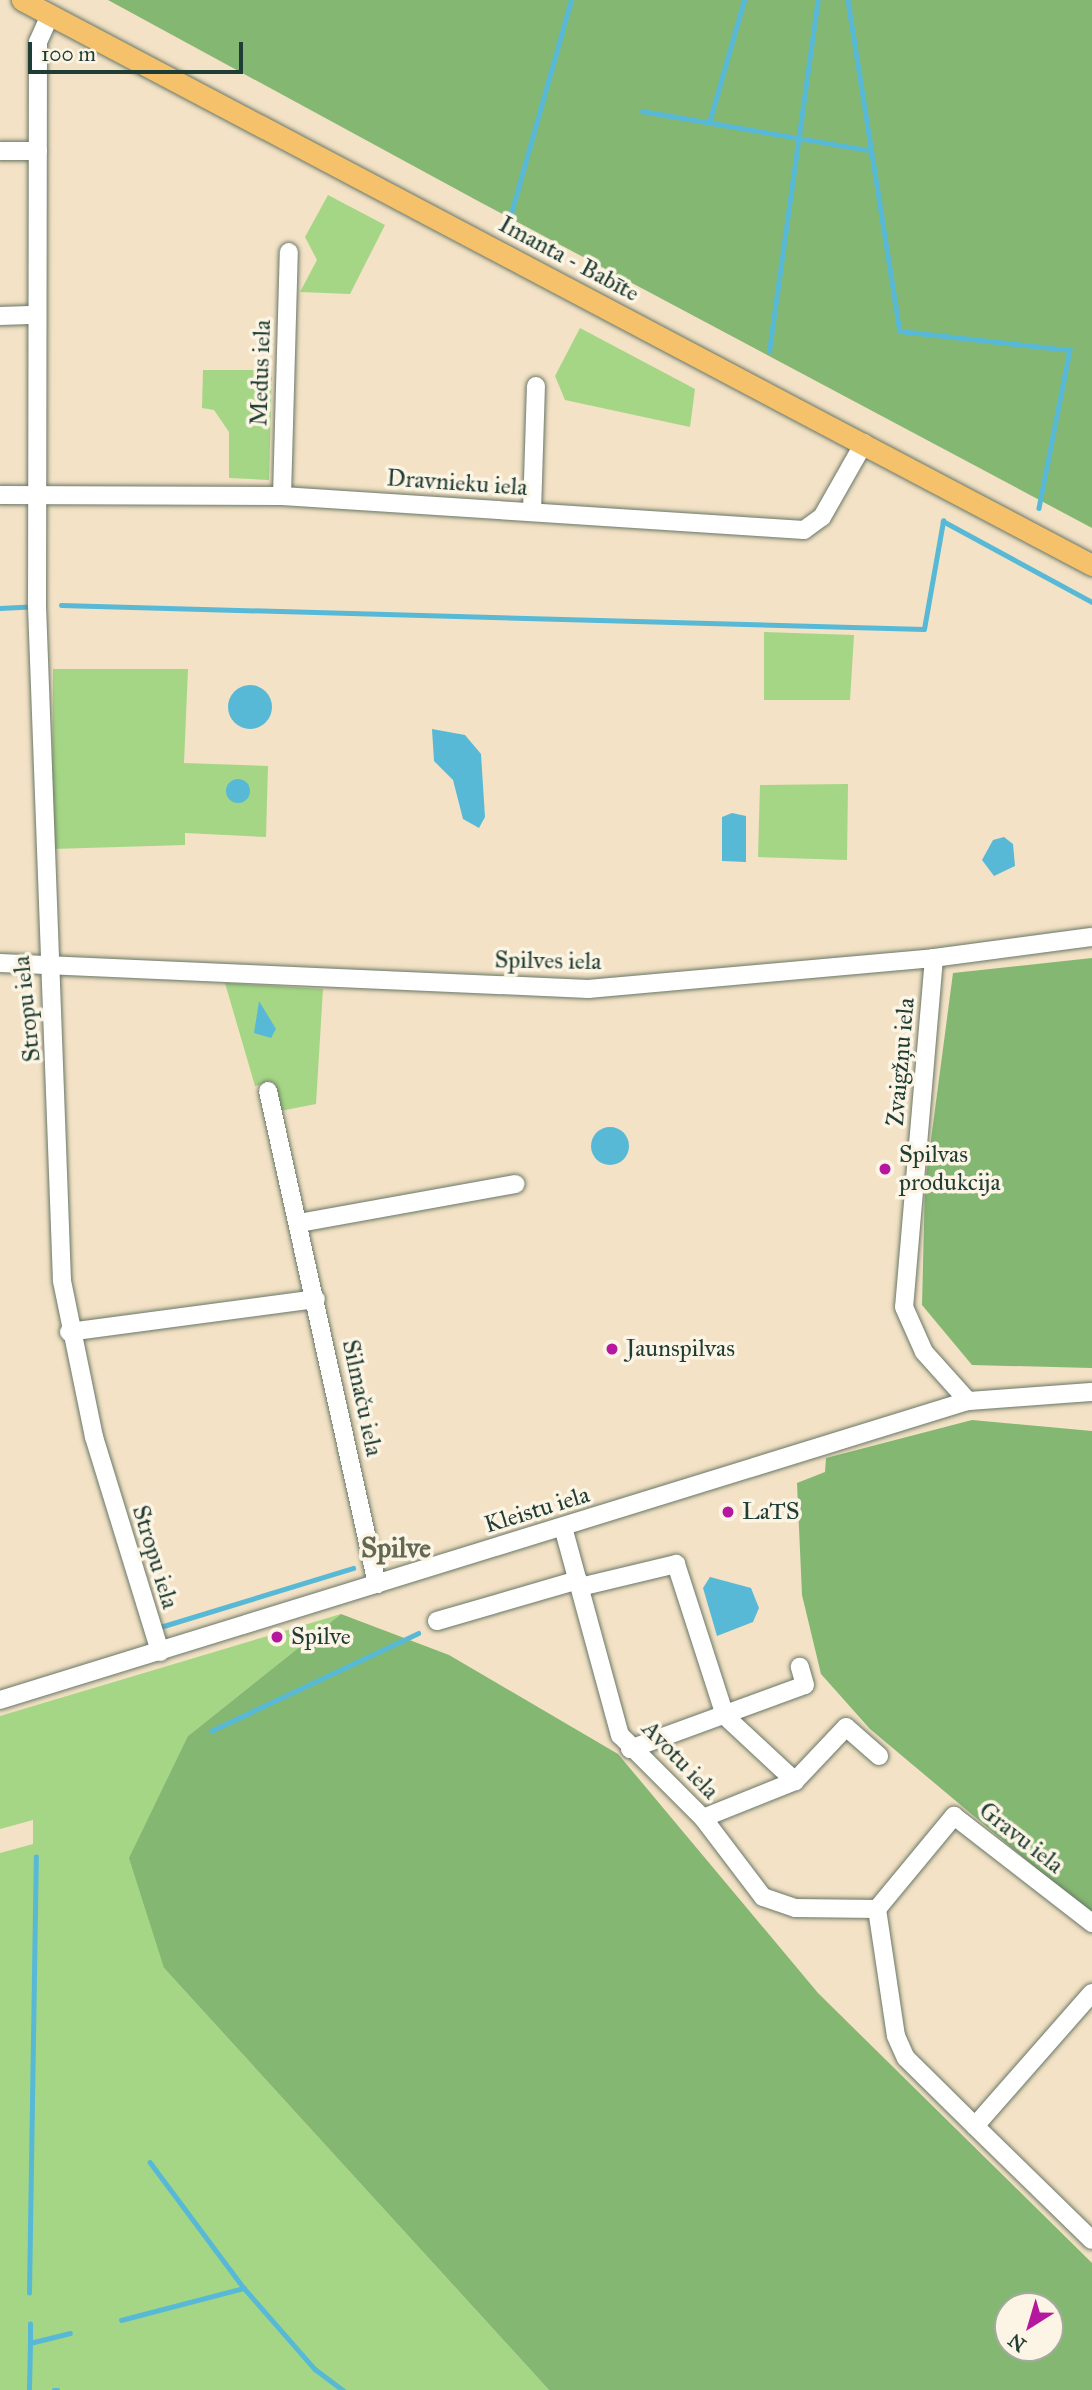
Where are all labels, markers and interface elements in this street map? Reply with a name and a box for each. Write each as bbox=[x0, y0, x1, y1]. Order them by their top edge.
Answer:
scale bar bbox=[32, 28, 247, 72]
text: 100 m bbox=[41, 41, 96, 67]
street label: Imanta - Babīte bbox=[494, 210, 644, 308]
street label: Medus iela bbox=[245, 319, 277, 427]
street label: Dravnieku iela bbox=[386, 464, 528, 502]
street label: Spilves iela bbox=[494, 946, 602, 976]
street label: Stropu iela bbox=[7, 955, 47, 1063]
street label: Zvaigžņu iela bbox=[881, 997, 921, 1127]
place label: Spilvas produkcija bbox=[899, 1141, 1001, 1197]
marker: Spilvas produkcija bbox=[877, 1161, 893, 1177]
place label: Jaunspilvas bbox=[626, 1335, 735, 1363]
street label: Silmaču iela bbox=[336, 1337, 388, 1459]
marker: Jaunspilvas bbox=[604, 1341, 620, 1357]
street label: Kleistu iela bbox=[481, 1480, 593, 1540]
place label: LaTS bbox=[742, 1498, 800, 1526]
street label: Stropu iela bbox=[126, 1502, 184, 1612]
marker: LaTS bbox=[720, 1504, 736, 1520]
district label: Spilve bbox=[361, 1531, 431, 1565]
place label: Spilve bbox=[291, 1623, 351, 1651]
marker: Spilve bbox=[269, 1629, 285, 1645]
street label: Avotu iela bbox=[635, 1715, 725, 1805]
street label: Gravu iela bbox=[973, 1796, 1069, 1880]
north arrow bbox=[994, 2292, 1064, 2362]
text: N bbox=[1004, 2329, 1031, 2357]

